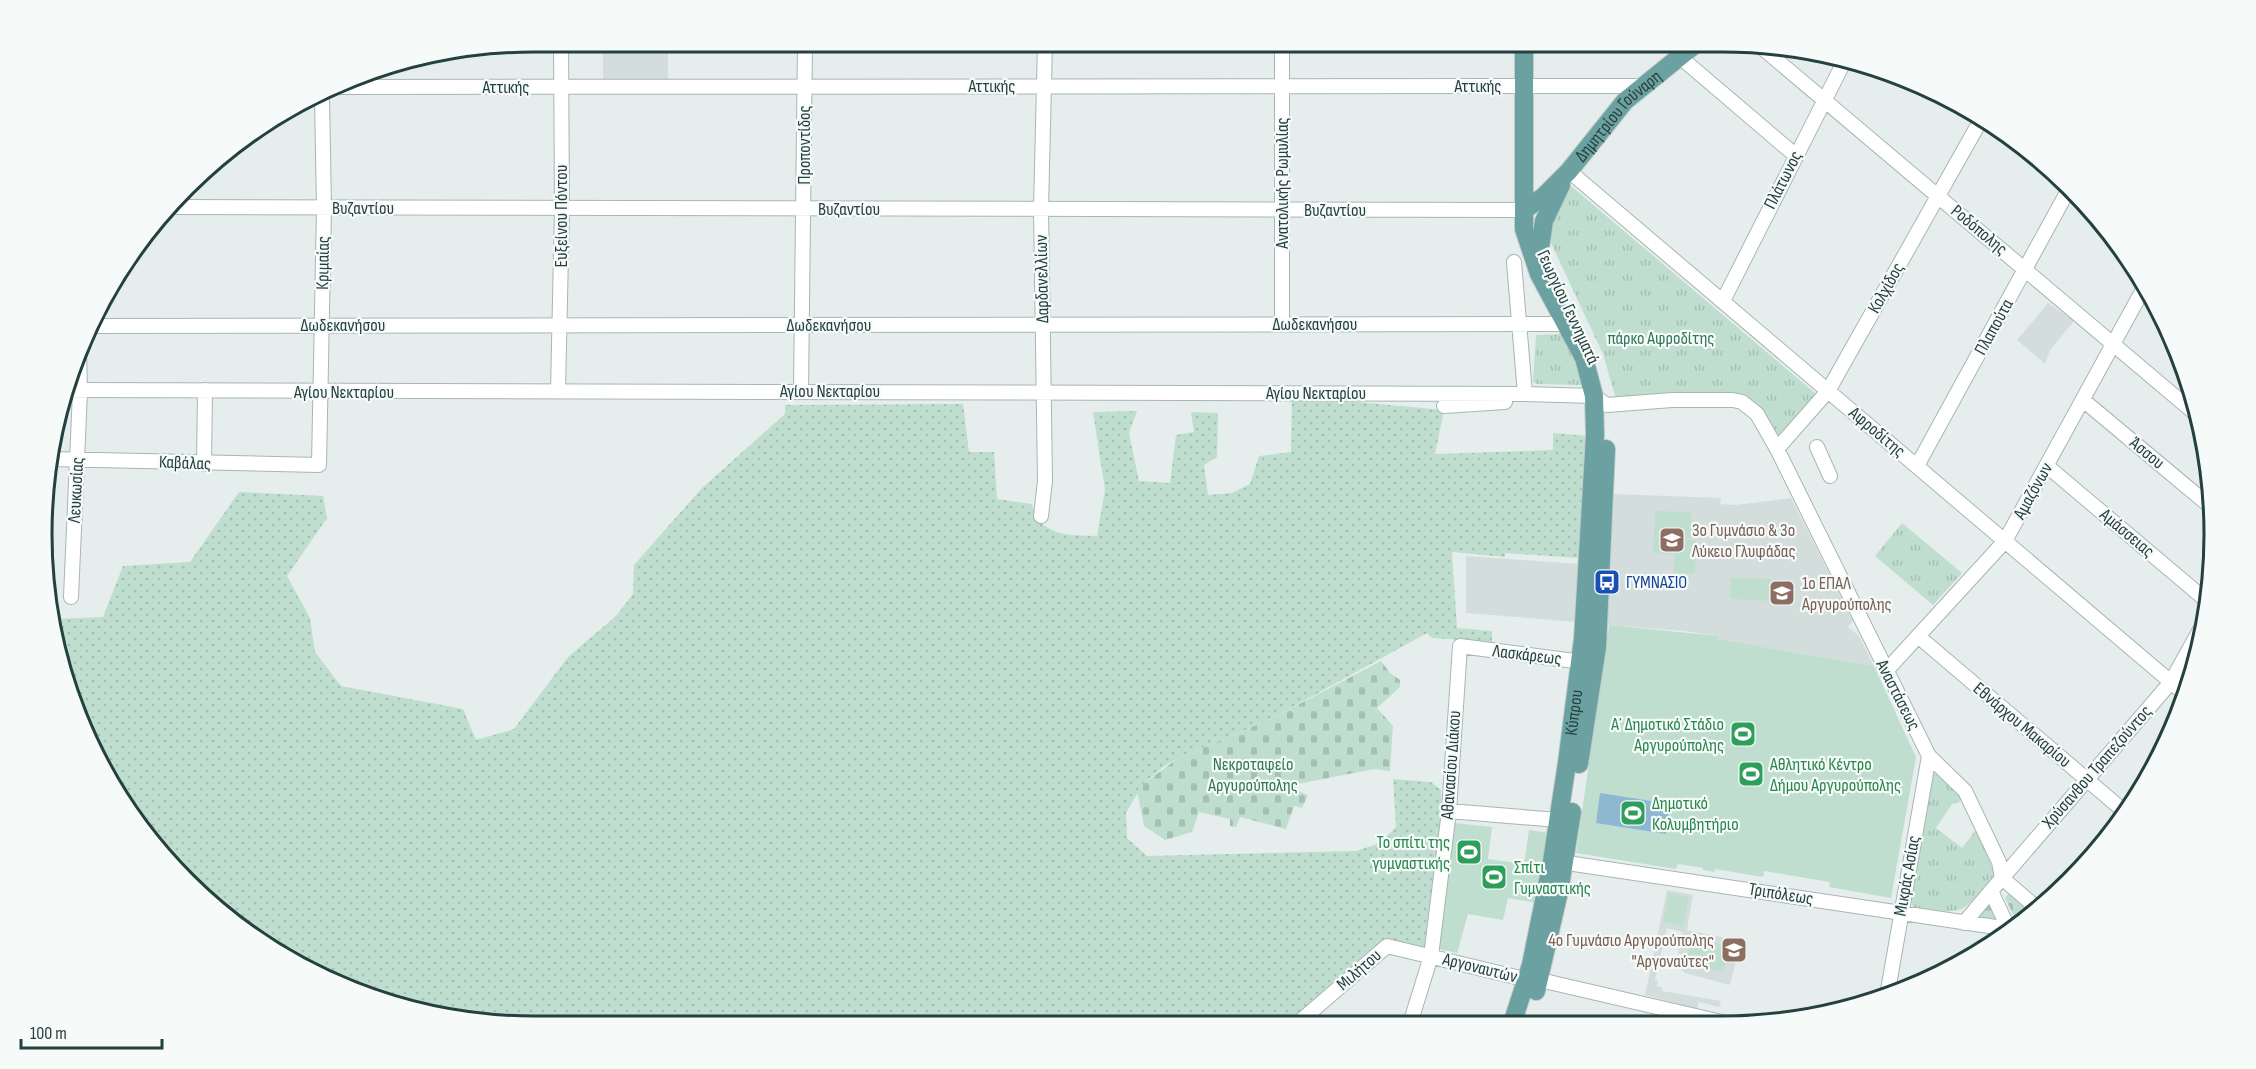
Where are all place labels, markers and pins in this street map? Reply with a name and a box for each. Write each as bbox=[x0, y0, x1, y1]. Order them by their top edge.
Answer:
place label: 3ο Γυμνάσιο & 3ο Λύκειο Γλυφάδας bbox=[1691, 520, 1795, 562]
school or university icon: 3ο Γυμνάσιο & 3ο Λύκειο Γλυφάδας bbox=[1657, 525, 1687, 555]
bus stop icon: ΓΥΜΝΑΣΙΟ bbox=[1592, 567, 1622, 597]
place label: ΓΥΜΝΑΣΙΟ bbox=[1626, 572, 1687, 593]
place label: 1o ΕΠΑΛ Αργυρούπολης bbox=[1801, 573, 1892, 615]
school or university icon: 1o ΕΠΑΛ Αργυρούπολης bbox=[1767, 578, 1797, 608]
place label: Α΄ Δημοτικό Στάδιο Αργυρούπολης bbox=[1610, 714, 1724, 756]
sports icon: Α΄ Δημοτικό Στάδιο Αργυρούπολης bbox=[1728, 719, 1758, 749]
place label: Αθλητικό Κέντρο Δήμου Αργυρούπολης bbox=[1769, 754, 1901, 796]
sports icon: Αθλητικό Κέντρο Δήμου Αργυρούπολης bbox=[1736, 759, 1766, 789]
place label: Δημοτικό Κολυμβητήριο bbox=[1652, 793, 1739, 835]
sports icon: Δημοτικό Κολυμβητήριο bbox=[1618, 798, 1648, 828]
place label: Το σπίτι της γυμναστικής bbox=[1371, 832, 1450, 874]
sports icon: Το σπίτι της γυμναστικής bbox=[1454, 837, 1484, 867]
place label: Σπίτι Γυμναστικής bbox=[1514, 857, 1591, 899]
sports icon: Σπίτι Γυμναστικής bbox=[1479, 862, 1509, 892]
place label: 4ο Γυμνάσιο Αργυρούπολης "Αργοναύτες" bbox=[1548, 930, 1714, 972]
school or university icon: 4ο Γυμνάσιο Αργυρούπολης "Αργοναύτες" bbox=[1719, 935, 1749, 965]

